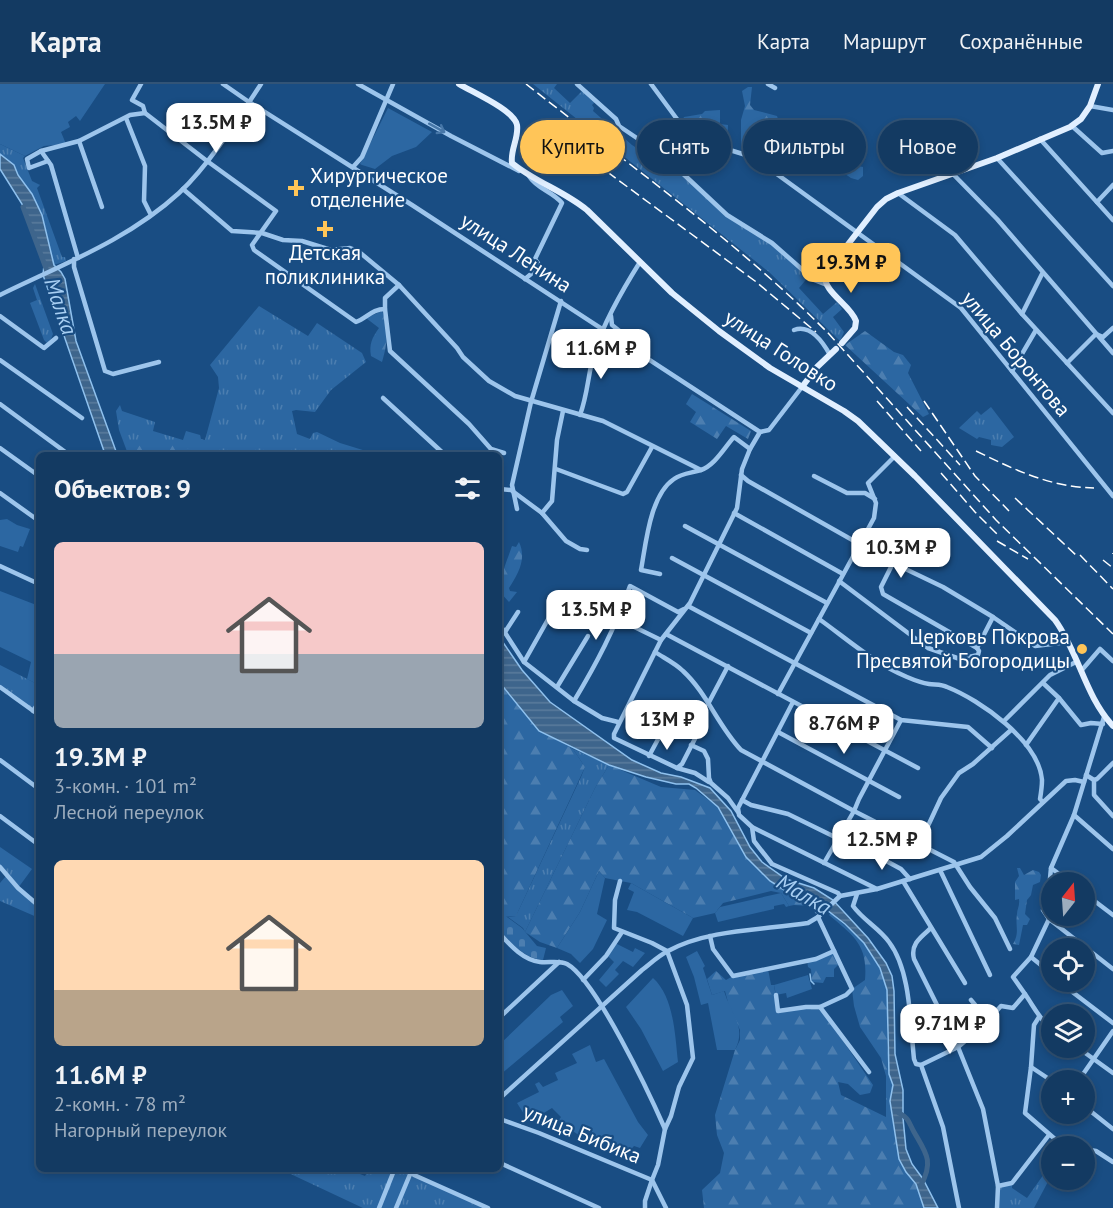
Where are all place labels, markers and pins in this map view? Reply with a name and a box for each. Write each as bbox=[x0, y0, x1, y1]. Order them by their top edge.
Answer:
pin: 13.5M ₽ bbox=[161, 103, 271, 154]
place label: Хирургическое отделение bbox=[310, 162, 448, 213]
marker: Хирургическое отделение bbox=[287, 179, 305, 197]
marker: Детская поликлиника bbox=[316, 220, 334, 238]
place label: Детская поликлиника bbox=[265, 239, 385, 290]
pin: 19.3M ₽ bbox=[796, 243, 906, 294]
pin: 11.6M ₽ bbox=[546, 329, 656, 380]
pin: 10.3M ₽ bbox=[846, 528, 956, 579]
pin: 13.5M ₽ bbox=[541, 590, 651, 641]
place label: Церковь Покрова Пресвятой Богородицы bbox=[856, 623, 1070, 674]
marker: Церковь Покрова Пресвятой Богородицы bbox=[1075, 642, 1089, 656]
pin: 13M ₽ bbox=[625, 700, 709, 751]
pin: 8.76M ₽ bbox=[789, 704, 899, 755]
pin: 12.5M ₽ bbox=[827, 820, 937, 871]
pin: 9.71M ₽ bbox=[895, 1004, 1005, 1055]

